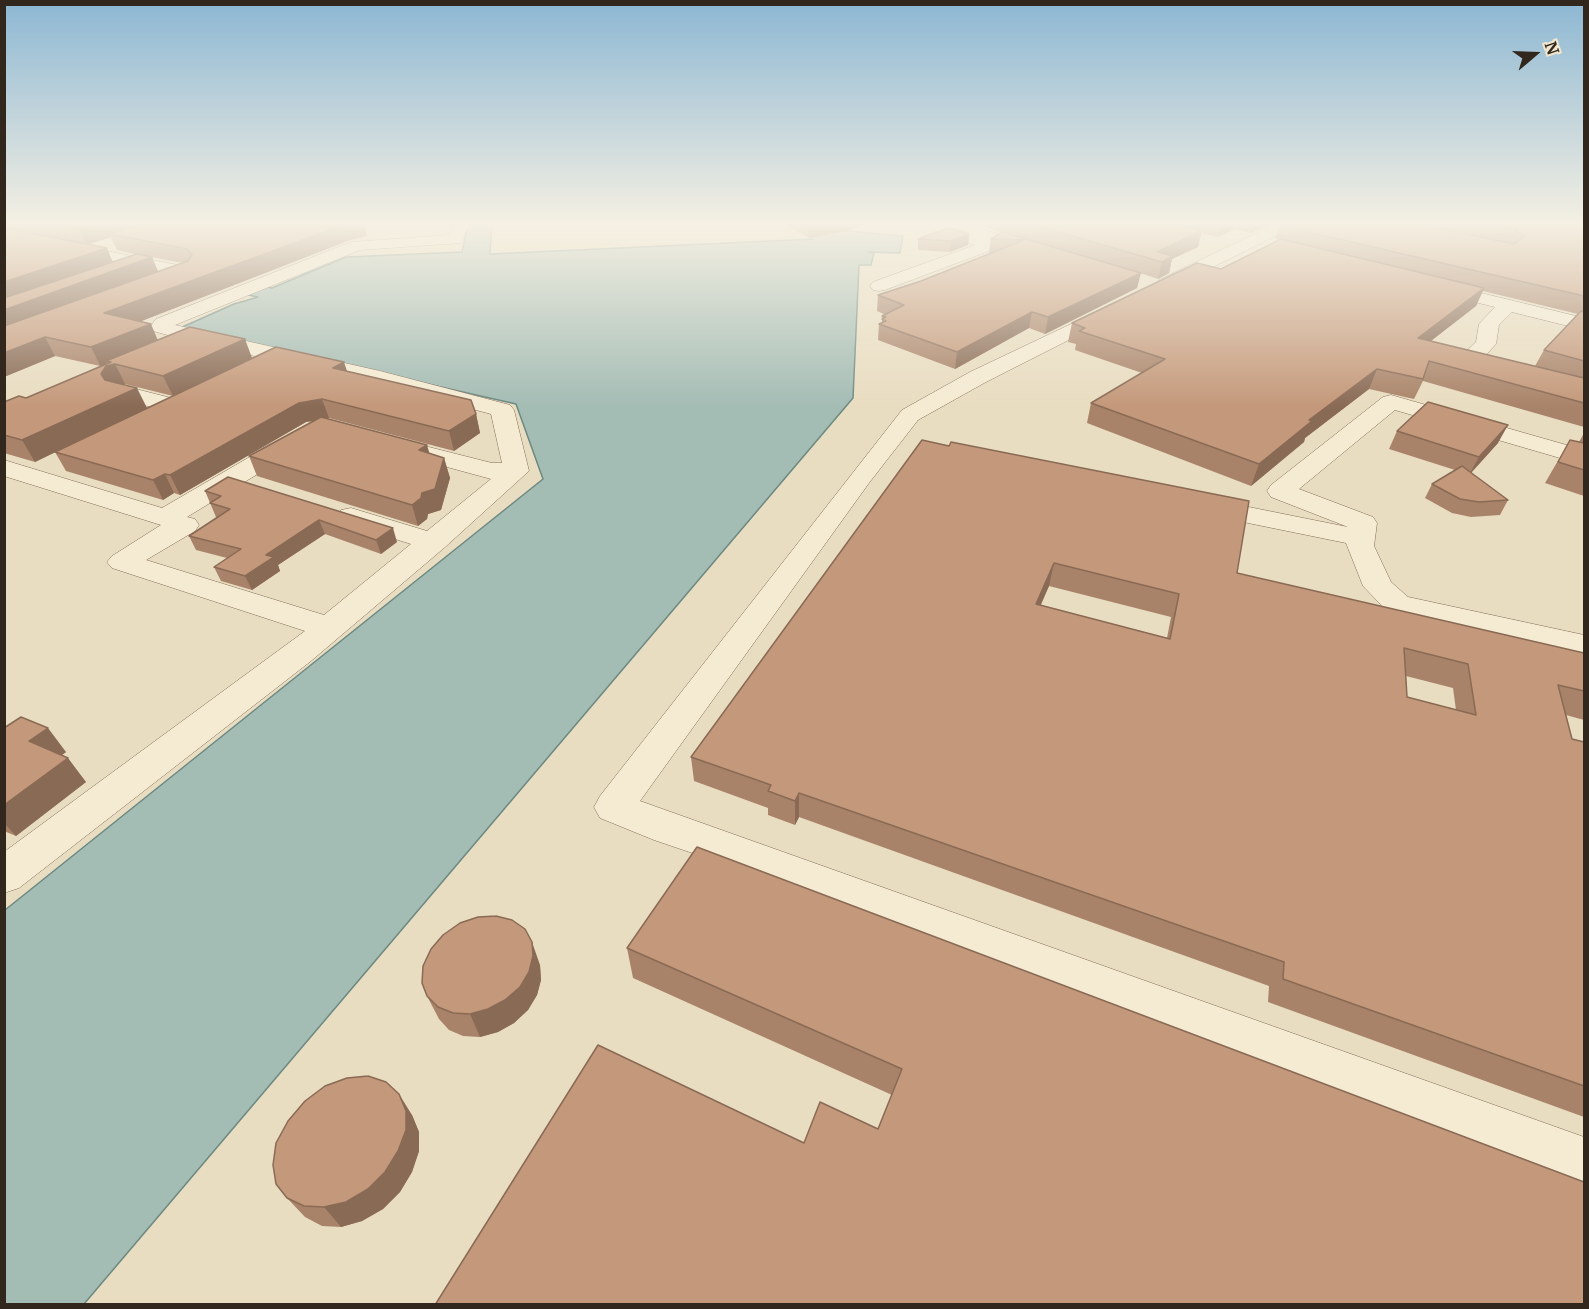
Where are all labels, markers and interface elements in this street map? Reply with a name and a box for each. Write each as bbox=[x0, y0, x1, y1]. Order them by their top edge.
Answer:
north arrow bbox=[1505, 24, 1565, 84]
text: N bbox=[1541, 39, 1564, 57]

